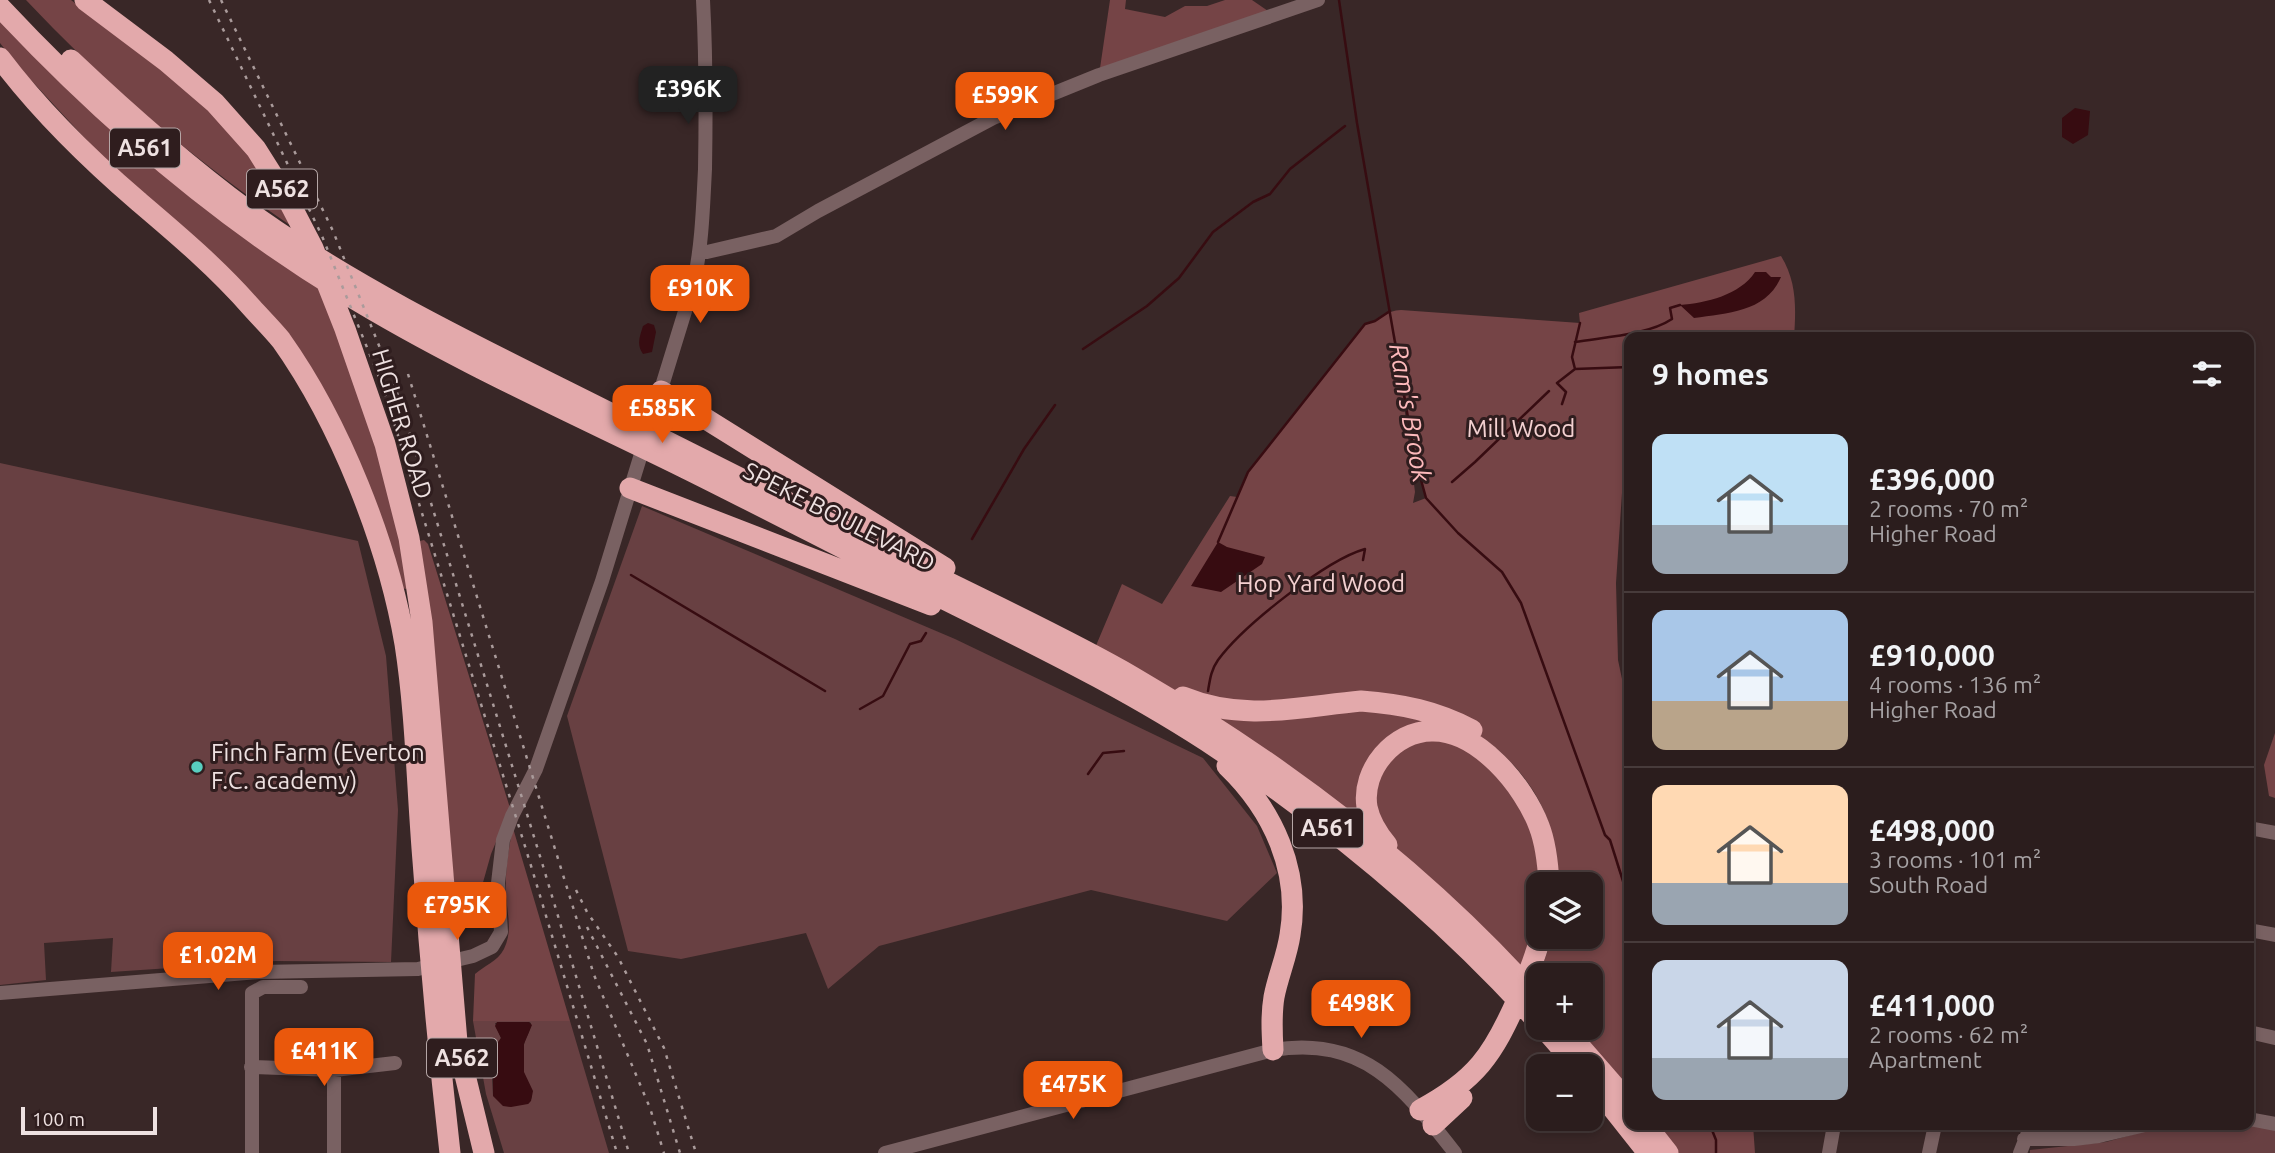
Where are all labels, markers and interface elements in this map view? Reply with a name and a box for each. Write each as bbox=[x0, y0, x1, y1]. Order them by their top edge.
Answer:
pin: £396K bbox=[639, 66, 737, 126]
pin: £599K bbox=[956, 72, 1054, 132]
text: £396K bbox=[654, 76, 722, 101]
text: £599K bbox=[971, 82, 1039, 107]
road number: A561 bbox=[110, 128, 180, 168]
road number: A562 bbox=[247, 170, 317, 208]
pin: £910K bbox=[651, 266, 749, 325]
text: £910K bbox=[666, 275, 734, 300]
water label: Ram's Brook bbox=[1384, 341, 1437, 485]
street label: HIGHER ROAD bbox=[367, 346, 438, 502]
icon: filters bbox=[2188, 355, 2226, 393]
text: 9 homes bbox=[1652, 357, 1769, 391]
pin: £585K bbox=[613, 386, 711, 445]
text: £585K bbox=[628, 395, 696, 420]
park label: Mill Wood bbox=[1467, 415, 1575, 442]
street label: SPEKE BOULEVARD bbox=[739, 457, 940, 577]
icon: home bbox=[1708, 462, 1792, 546]
text: £396,000 bbox=[1869, 462, 1995, 496]
text: 2 rooms · 70 m² bbox=[1869, 496, 2028, 521]
text: Higher Road bbox=[1869, 521, 1997, 546]
park label: Hop Yard Wood bbox=[1237, 570, 1405, 597]
icon: home bbox=[1708, 638, 1792, 722]
text: £910,000 bbox=[1869, 638, 1995, 672]
text: 4 rooms · 136 m² bbox=[1869, 672, 2041, 697]
text: Higher Road bbox=[1869, 697, 1997, 722]
place label: Finch Farm (Everton F.C. academy) bbox=[211, 739, 425, 794]
marker: Finch Farm (Everton F.C. academy) bbox=[189, 759, 205, 775]
road number: A561 bbox=[1293, 808, 1363, 848]
icon: home bbox=[1708, 813, 1792, 897]
text: £498,000 bbox=[1869, 813, 1995, 847]
text: 3 rooms · 101 m² bbox=[1869, 847, 2041, 872]
map controls bbox=[1526, 872, 1603, 1131]
button: layers bbox=[1526, 872, 1603, 949]
text: South Road bbox=[1869, 872, 1988, 897]
pin: £795K bbox=[408, 883, 506, 942]
text: £795K bbox=[423, 892, 491, 917]
pin: £1.02M bbox=[161, 932, 275, 992]
text: £1.02M bbox=[179, 942, 257, 967]
button: + bbox=[1526, 963, 1603, 1040]
pin: £498K bbox=[1312, 981, 1410, 1040]
icon: home bbox=[1708, 988, 1792, 1072]
text: £411,000 bbox=[1869, 988, 1995, 1022]
text: £498K bbox=[1327, 990, 1395, 1015]
text: 2 rooms · 62 m² bbox=[1869, 1022, 2028, 1047]
pin: £411K bbox=[275, 1028, 373, 1088]
text: £411K bbox=[290, 1038, 358, 1063]
road number: A562 bbox=[427, 1038, 497, 1078]
text: Apartment bbox=[1869, 1047, 1982, 1072]
button: − bbox=[1526, 1054, 1603, 1131]
pin: £475K bbox=[1024, 1062, 1122, 1121]
text: £475K bbox=[1039, 1071, 1107, 1096]
scale bar bbox=[21, 1104, 158, 1136]
text: 100 m bbox=[32, 1108, 85, 1130]

